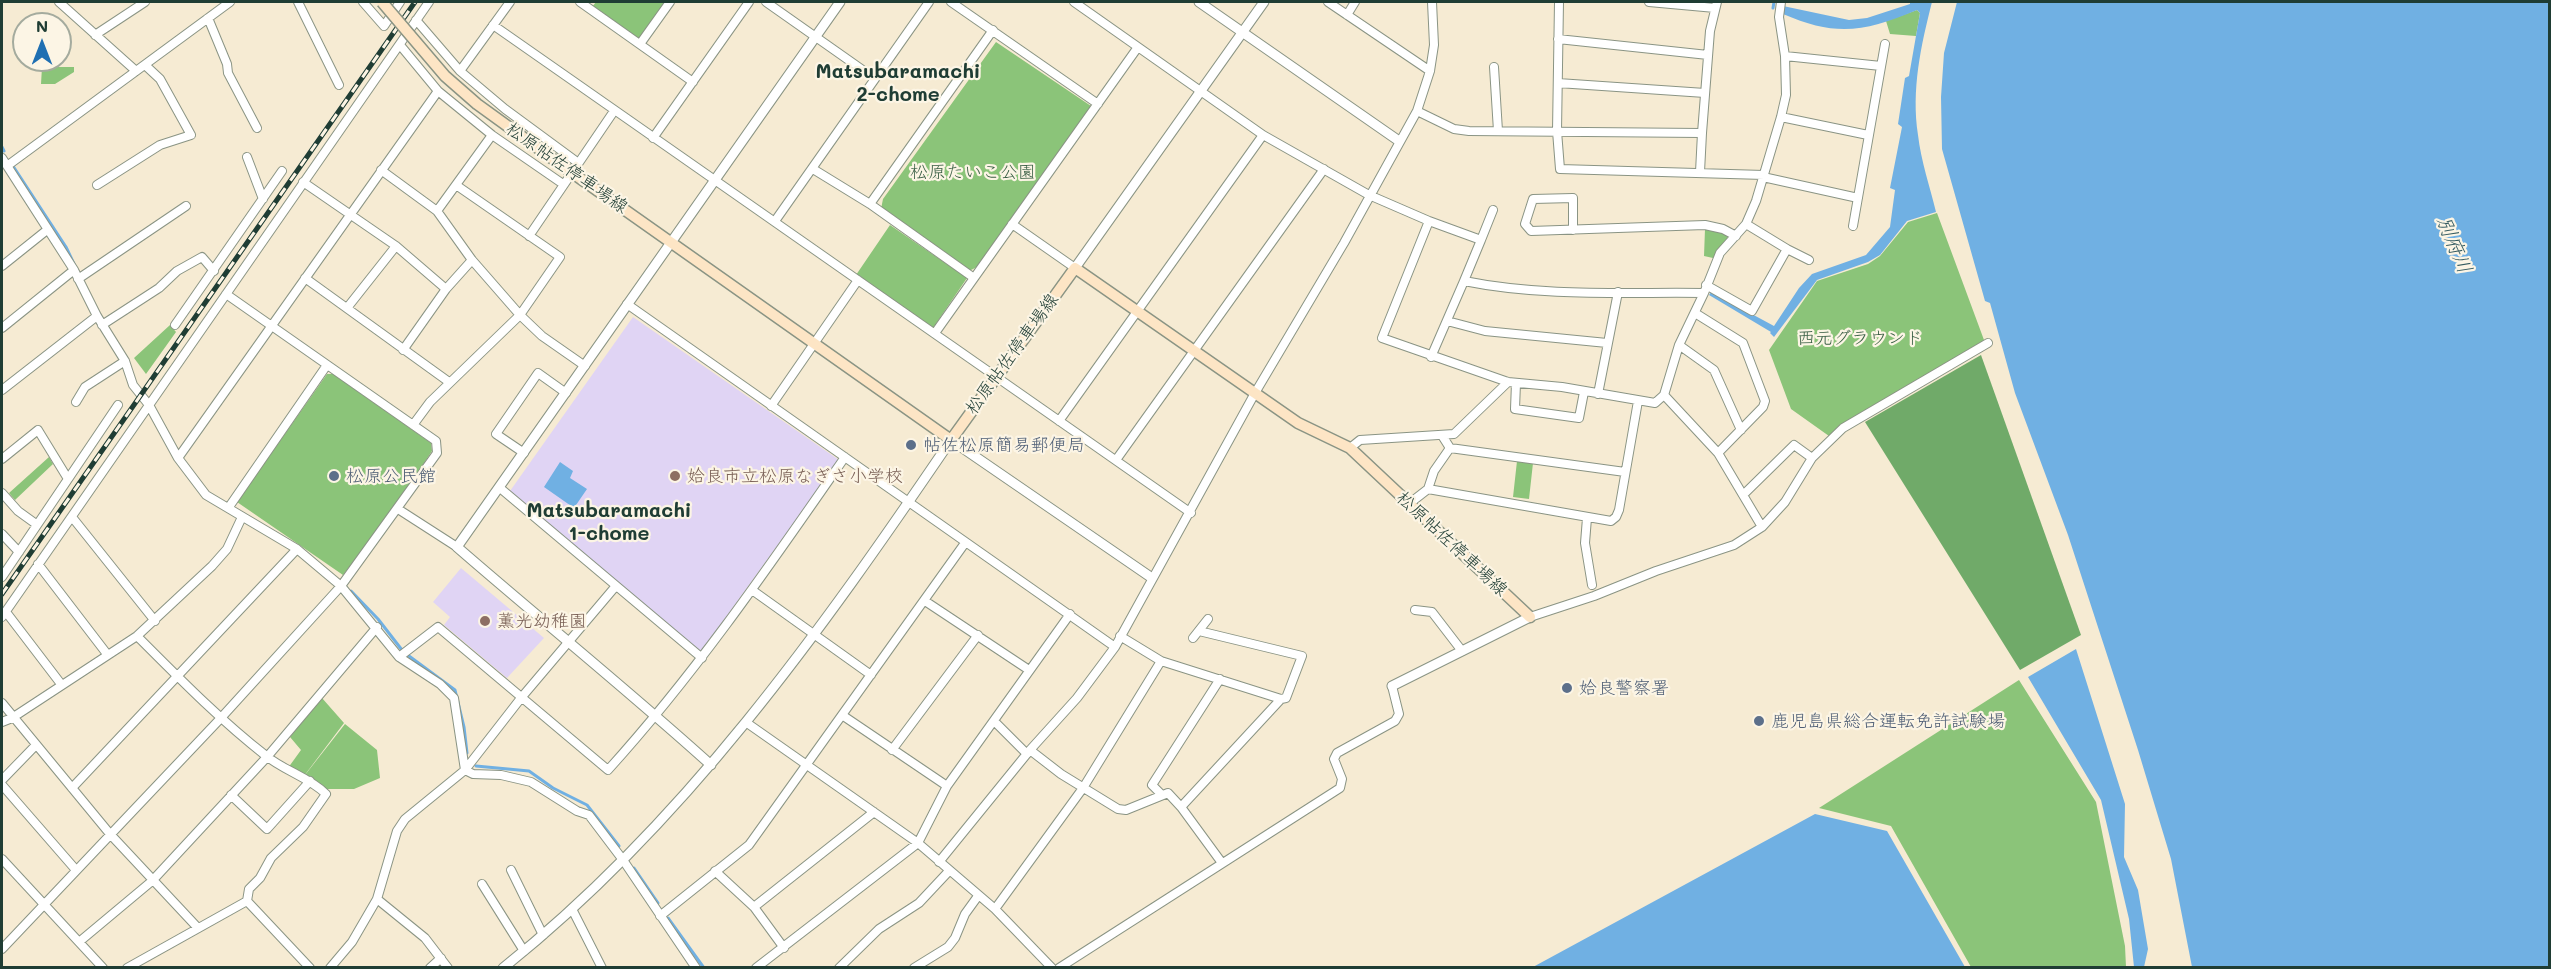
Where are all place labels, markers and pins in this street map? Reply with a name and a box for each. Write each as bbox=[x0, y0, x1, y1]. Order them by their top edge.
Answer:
place label: 帖佐松原簡易郵便局 bbox=[923, 434, 1085, 456]
marker: 帖佐松原簡易郵便局 bbox=[904, 438, 918, 452]
place label: 松原公民館 bbox=[346, 465, 436, 487]
place label: 姶良市立松原なぎさ小学校 bbox=[687, 465, 903, 487]
marker: 松原公民館 bbox=[327, 469, 341, 483]
marker: 姶良市立松原なぎさ小学校 bbox=[668, 469, 682, 483]
place label: 薫光幼稚園 bbox=[497, 610, 587, 632]
marker: 薫光幼稚園 bbox=[478, 614, 492, 628]
place label: 姶良警察署 bbox=[1579, 677, 1669, 699]
marker: 姶良警察署 bbox=[1560, 681, 1574, 695]
place label: 鹿児島県総合運転免許試験場 bbox=[1771, 710, 2005, 732]
marker: 鹿児島県総合運転免許試験場 bbox=[1752, 714, 1766, 728]

